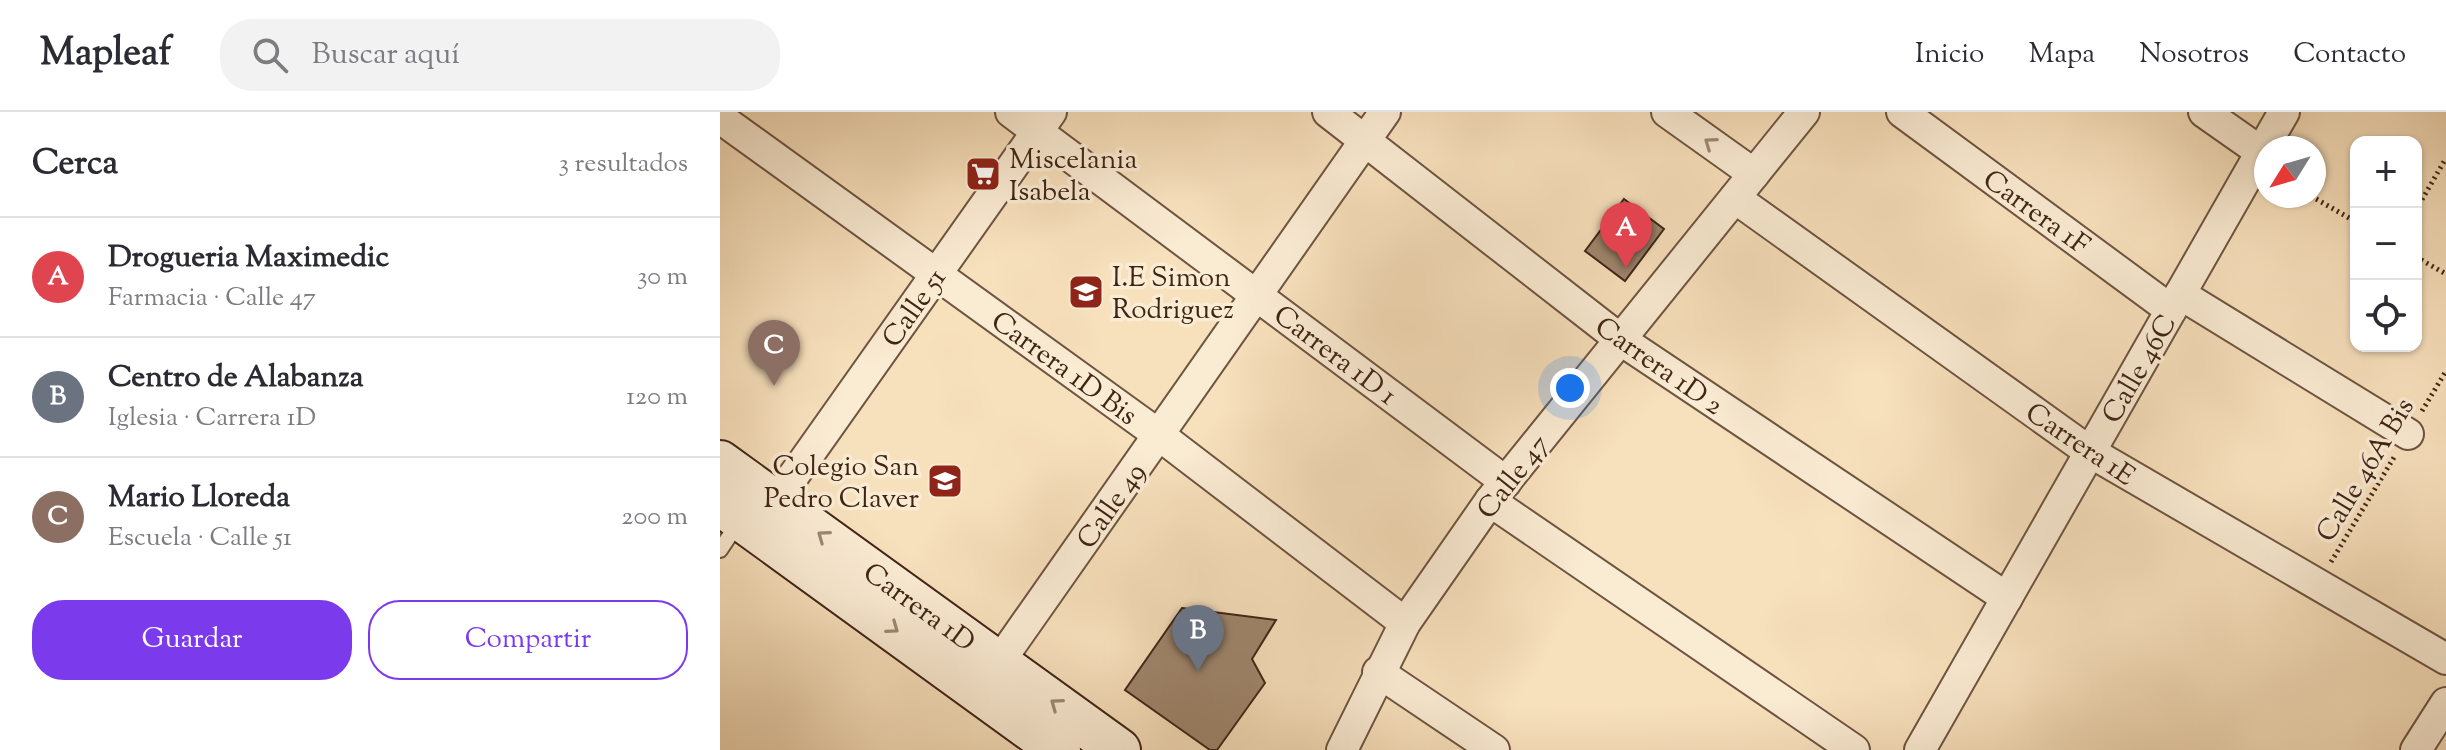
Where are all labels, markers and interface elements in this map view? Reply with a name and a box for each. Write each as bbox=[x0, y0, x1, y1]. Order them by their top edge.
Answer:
search box bbox=[220, 19, 780, 91]
text: Mapleaf bbox=[40, 28, 172, 82]
icon: search bbox=[248, 33, 292, 77]
text: Buscar aquí bbox=[312, 34, 460, 77]
text: Inicio bbox=[1915, 35, 1984, 75]
text: Mapa bbox=[2028, 35, 2095, 75]
text: Nosotros bbox=[2139, 35, 2249, 75]
text: Contacto bbox=[2293, 35, 2406, 75]
north arrow bbox=[2254, 136, 2326, 208]
map controls bbox=[2350, 136, 2422, 352]
button: + bbox=[2350, 136, 2422, 208]
one-way arrow bbox=[1705, 138, 1719, 153]
text: Cerca bbox=[32, 140, 118, 189]
place label: Miscelania Isabela bbox=[1009, 141, 1137, 213]
text: 3 resultados bbox=[559, 146, 688, 183]
supermarket icon: Miscelania Isabela bbox=[964, 155, 1002, 193]
street label: Carrera 1F bbox=[1974, 161, 2097, 266]
pin: A bbox=[1600, 202, 1652, 268]
button: − bbox=[2350, 208, 2422, 280]
text: Drogueria Maximedic bbox=[108, 237, 389, 280]
text: A bbox=[47, 259, 69, 296]
text: 30 m bbox=[637, 259, 688, 296]
place label: I.E Simon Rodriguez bbox=[1112, 259, 1234, 331]
street label: Calle 51 bbox=[874, 261, 957, 356]
school or university icon: I.E Simon Rodriguez bbox=[1067, 273, 1105, 311]
text: Farmacia · Calle 47 bbox=[108, 280, 316, 317]
button: locate bbox=[2350, 280, 2422, 352]
street label: Carrera 1D 1 bbox=[1264, 297, 1404, 416]
street label: Carrera 1D Bis bbox=[982, 303, 1145, 436]
street label: Carrera 1D 2 bbox=[1586, 308, 1731, 427]
street label: Calle 46C bbox=[2093, 308, 2188, 431]
pin: C bbox=[748, 320, 800, 386]
text: Centro de Alabanza bbox=[108, 357, 363, 400]
your location bbox=[1550, 368, 1590, 408]
text: B bbox=[50, 379, 66, 416]
text: 120 m bbox=[626, 379, 688, 416]
street label: Calle 46A Bis bbox=[2308, 391, 2425, 550]
street label: Carrera 1E bbox=[2017, 394, 2142, 497]
text: Iglesia · Carrera 1D bbox=[108, 400, 316, 437]
street label: Calle 47 bbox=[1469, 427, 1560, 529]
place label: Colegio San Pedro Claver bbox=[764, 448, 919, 520]
street label: Calle 49 bbox=[1068, 456, 1157, 558]
school or university icon: Colegio San Pedro Claver bbox=[926, 462, 964, 500]
text: Mario Lloreda bbox=[108, 477, 290, 520]
text: C bbox=[48, 499, 68, 536]
text: 200 m bbox=[621, 499, 688, 536]
text: Escuela · Calle 51 bbox=[108, 520, 292, 557]
one-way arrow bbox=[817, 531, 831, 546]
street label: Carrera 1D bbox=[854, 554, 983, 663]
button: Guardar bbox=[32, 600, 352, 680]
button: Compartir bbox=[368, 600, 688, 680]
pin: B bbox=[1172, 605, 1224, 671]
one-way arrow bbox=[884, 618, 898, 633]
one-way arrow bbox=[1051, 699, 1065, 714]

